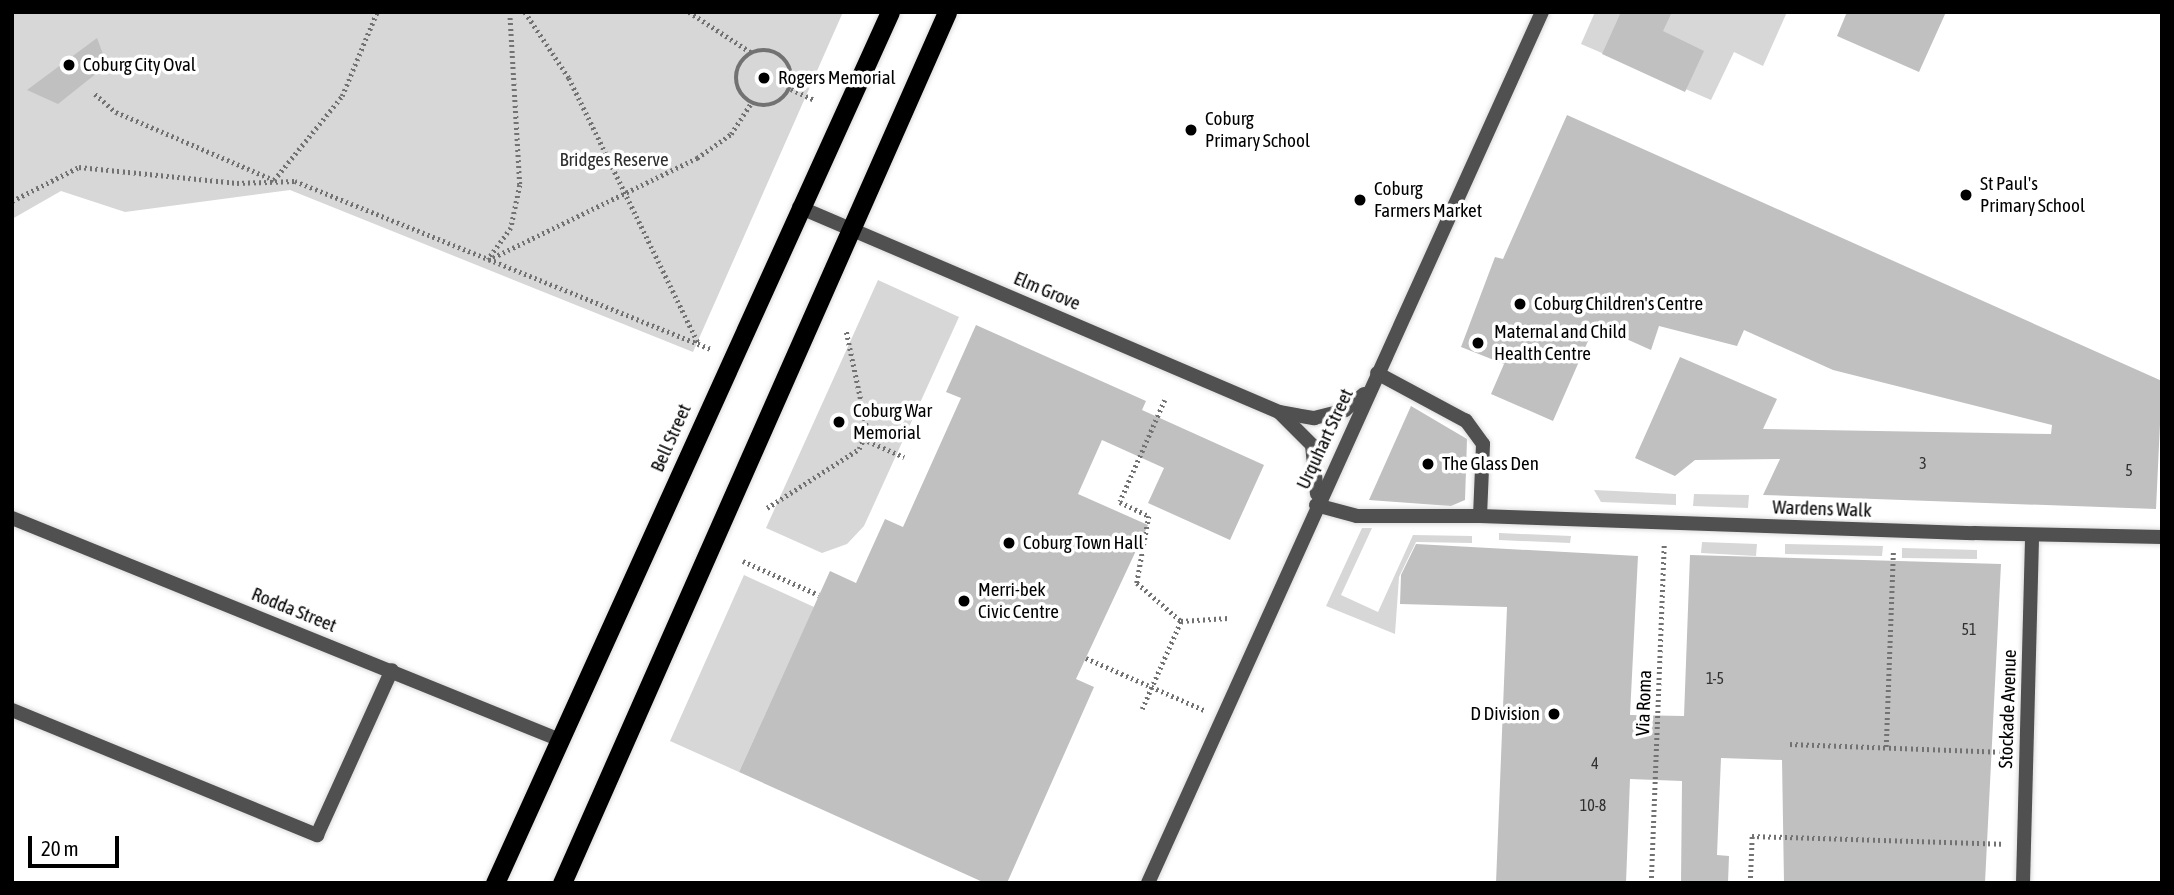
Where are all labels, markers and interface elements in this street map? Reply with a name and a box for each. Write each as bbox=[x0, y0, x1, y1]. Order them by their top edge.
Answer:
place label: Coburg City Oval bbox=[83, 54, 196, 76]
marker: Coburg City Oval bbox=[61, 57, 77, 73]
place label: Rogers Memorial bbox=[778, 67, 896, 89]
marker: Rogers Memorial bbox=[756, 70, 772, 86]
place label: Coburg Primary School bbox=[1205, 108, 1310, 152]
marker: Coburg Primary School bbox=[1183, 122, 1199, 138]
park label: Bridges Reserve bbox=[559, 149, 669, 171]
place label: St Paul's Primary School bbox=[1980, 173, 2085, 217]
place label: Coburg Farmers Market bbox=[1374, 178, 1482, 222]
marker: St Paul's Primary School bbox=[1958, 187, 1974, 203]
marker: Coburg Farmers Market bbox=[1352, 192, 1368, 208]
street label: Elm Grove bbox=[1010, 267, 1084, 315]
place label: Coburg Children's Centre bbox=[1534, 293, 1703, 315]
marker: Coburg Children's Centre bbox=[1512, 296, 1528, 312]
place label: Maternal and Child Health Centre bbox=[1494, 321, 1626, 365]
marker: Maternal and Child Health Centre bbox=[1468, 333, 1488, 353]
street label: Urquhart Street bbox=[1292, 385, 1358, 493]
street label: Bell Street bbox=[646, 400, 696, 476]
place label: Coburg War Memorial bbox=[853, 400, 932, 444]
marker: Coburg War Memorial bbox=[831, 414, 847, 430]
place label: The Glass Den bbox=[1442, 453, 1539, 475]
house number: 3 bbox=[1919, 453, 1927, 473]
marker: The Glass Den bbox=[1420, 456, 1436, 472]
house number: 5 bbox=[2125, 460, 2133, 480]
street label: Wardens Walk bbox=[1772, 496, 1872, 522]
place label: Coburg Town Hall bbox=[1023, 532, 1144, 554]
marker: Coburg Town Hall bbox=[1001, 535, 1017, 551]
place label: Merri-bek Civic Centre bbox=[978, 579, 1059, 623]
street label: Rodda Street bbox=[248, 583, 340, 637]
marker: Merri-bek Civic Centre bbox=[956, 593, 972, 609]
house number: 51 bbox=[1961, 619, 1977, 639]
street label: Stockade Avenue bbox=[1995, 649, 2021, 769]
house number: 1-5 bbox=[1706, 668, 1724, 688]
street label: Via Roma bbox=[1631, 670, 1657, 736]
place label: D Division bbox=[1470, 703, 1540, 725]
marker: D Division bbox=[1546, 706, 1562, 722]
house number: 4 bbox=[1591, 753, 1599, 773]
house number: 10-8 bbox=[1580, 795, 1606, 815]
scale bar bbox=[32, 822, 122, 866]
text: 20 m bbox=[41, 836, 79, 860]

